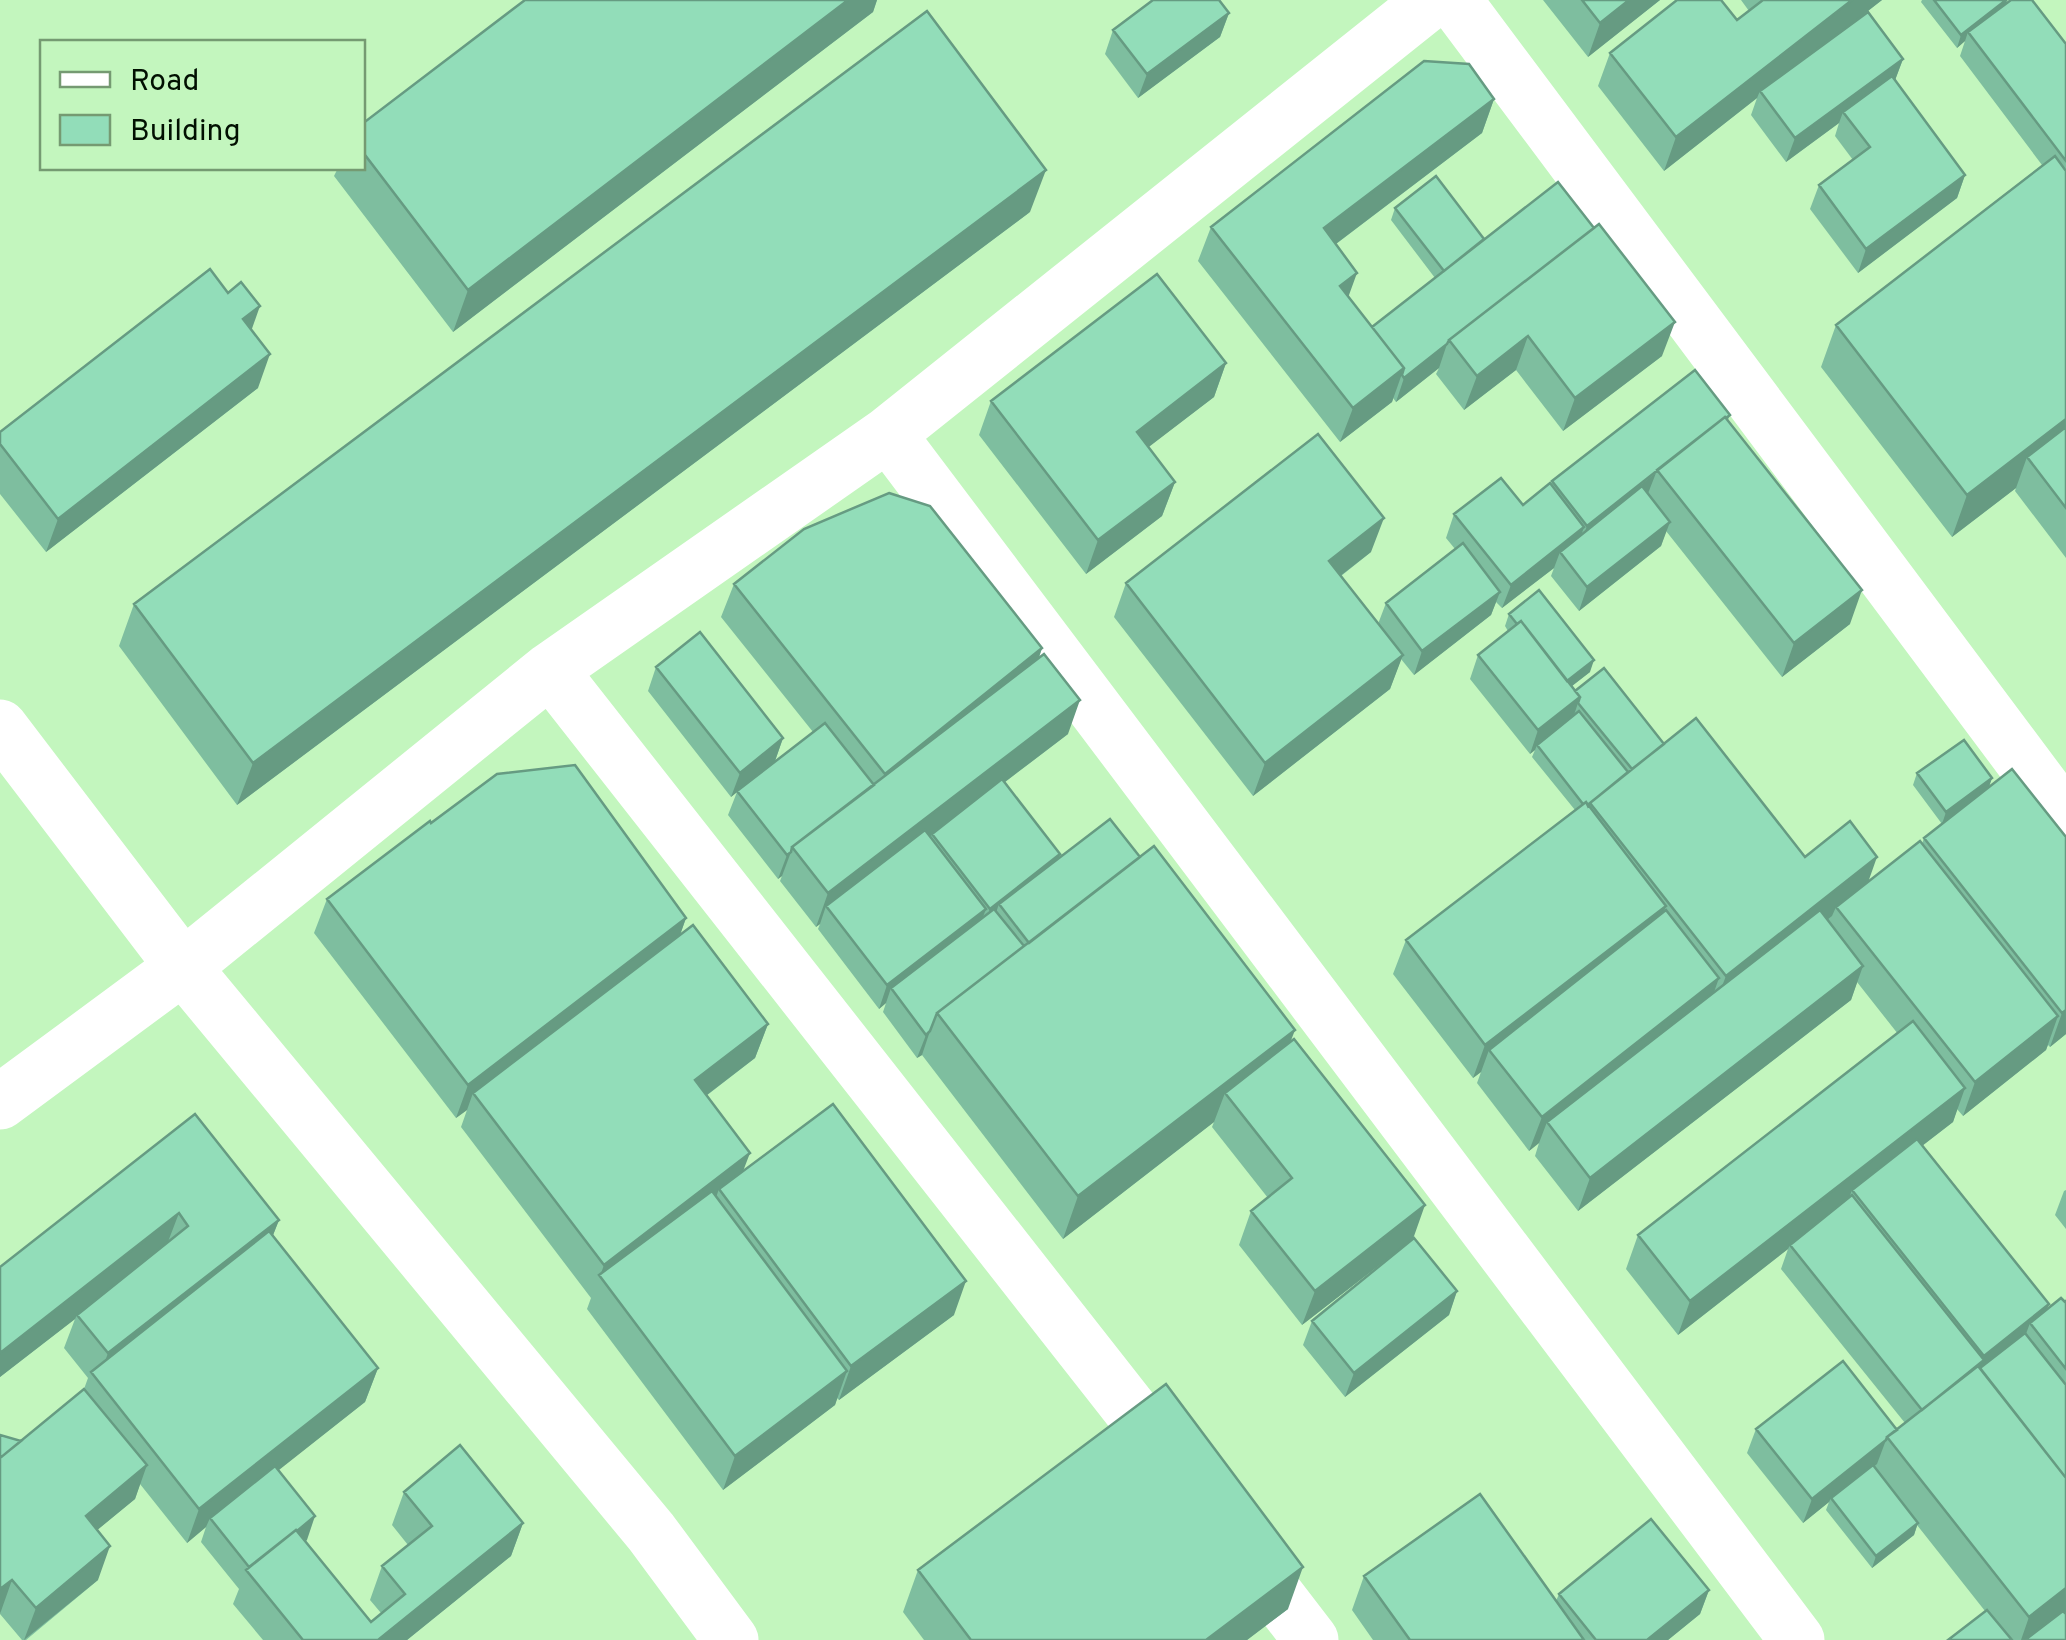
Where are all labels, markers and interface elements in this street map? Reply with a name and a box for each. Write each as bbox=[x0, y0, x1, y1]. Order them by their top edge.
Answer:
legend bbox=[40, 40, 365, 170]
text: Road bbox=[130, 64, 199, 101]
text: Building bbox=[130, 114, 241, 151]

